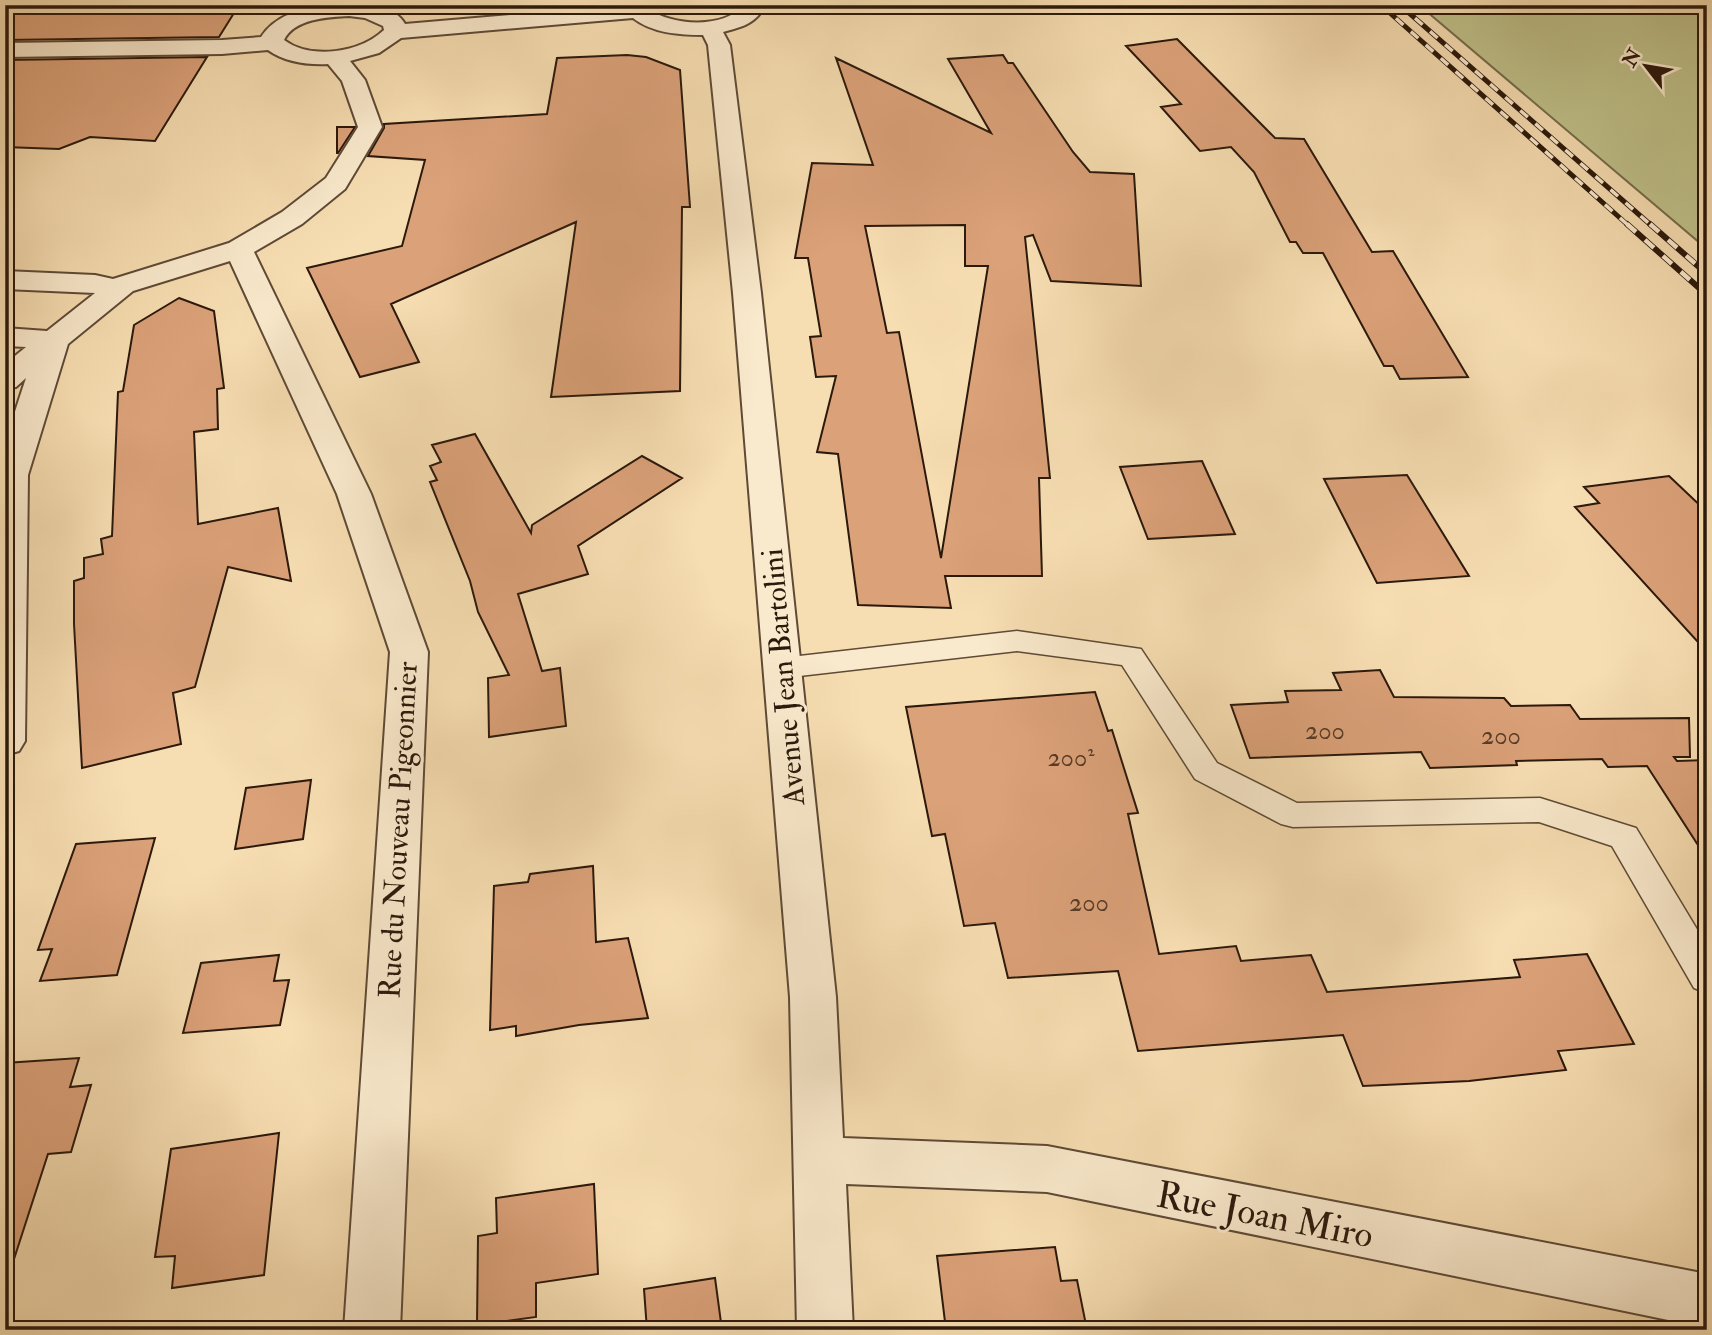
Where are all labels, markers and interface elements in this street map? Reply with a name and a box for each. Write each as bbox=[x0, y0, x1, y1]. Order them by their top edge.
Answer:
north arrow bbox=[1610, 32, 1680, 102]
text: N bbox=[1617, 43, 1647, 72]
street label: Avenue Jean Bartolini bbox=[754, 547, 813, 808]
street label: Rue du Nouveau Pigeonnier bbox=[371, 661, 426, 999]
house number: 200 bbox=[1305, 715, 1345, 747]
house number: 200 bbox=[1481, 720, 1521, 752]
house number: 200² bbox=[1047, 742, 1095, 774]
house number: 200 bbox=[1069, 887, 1109, 919]
street label: Rue Joan Miro bbox=[1152, 1171, 1377, 1260]

